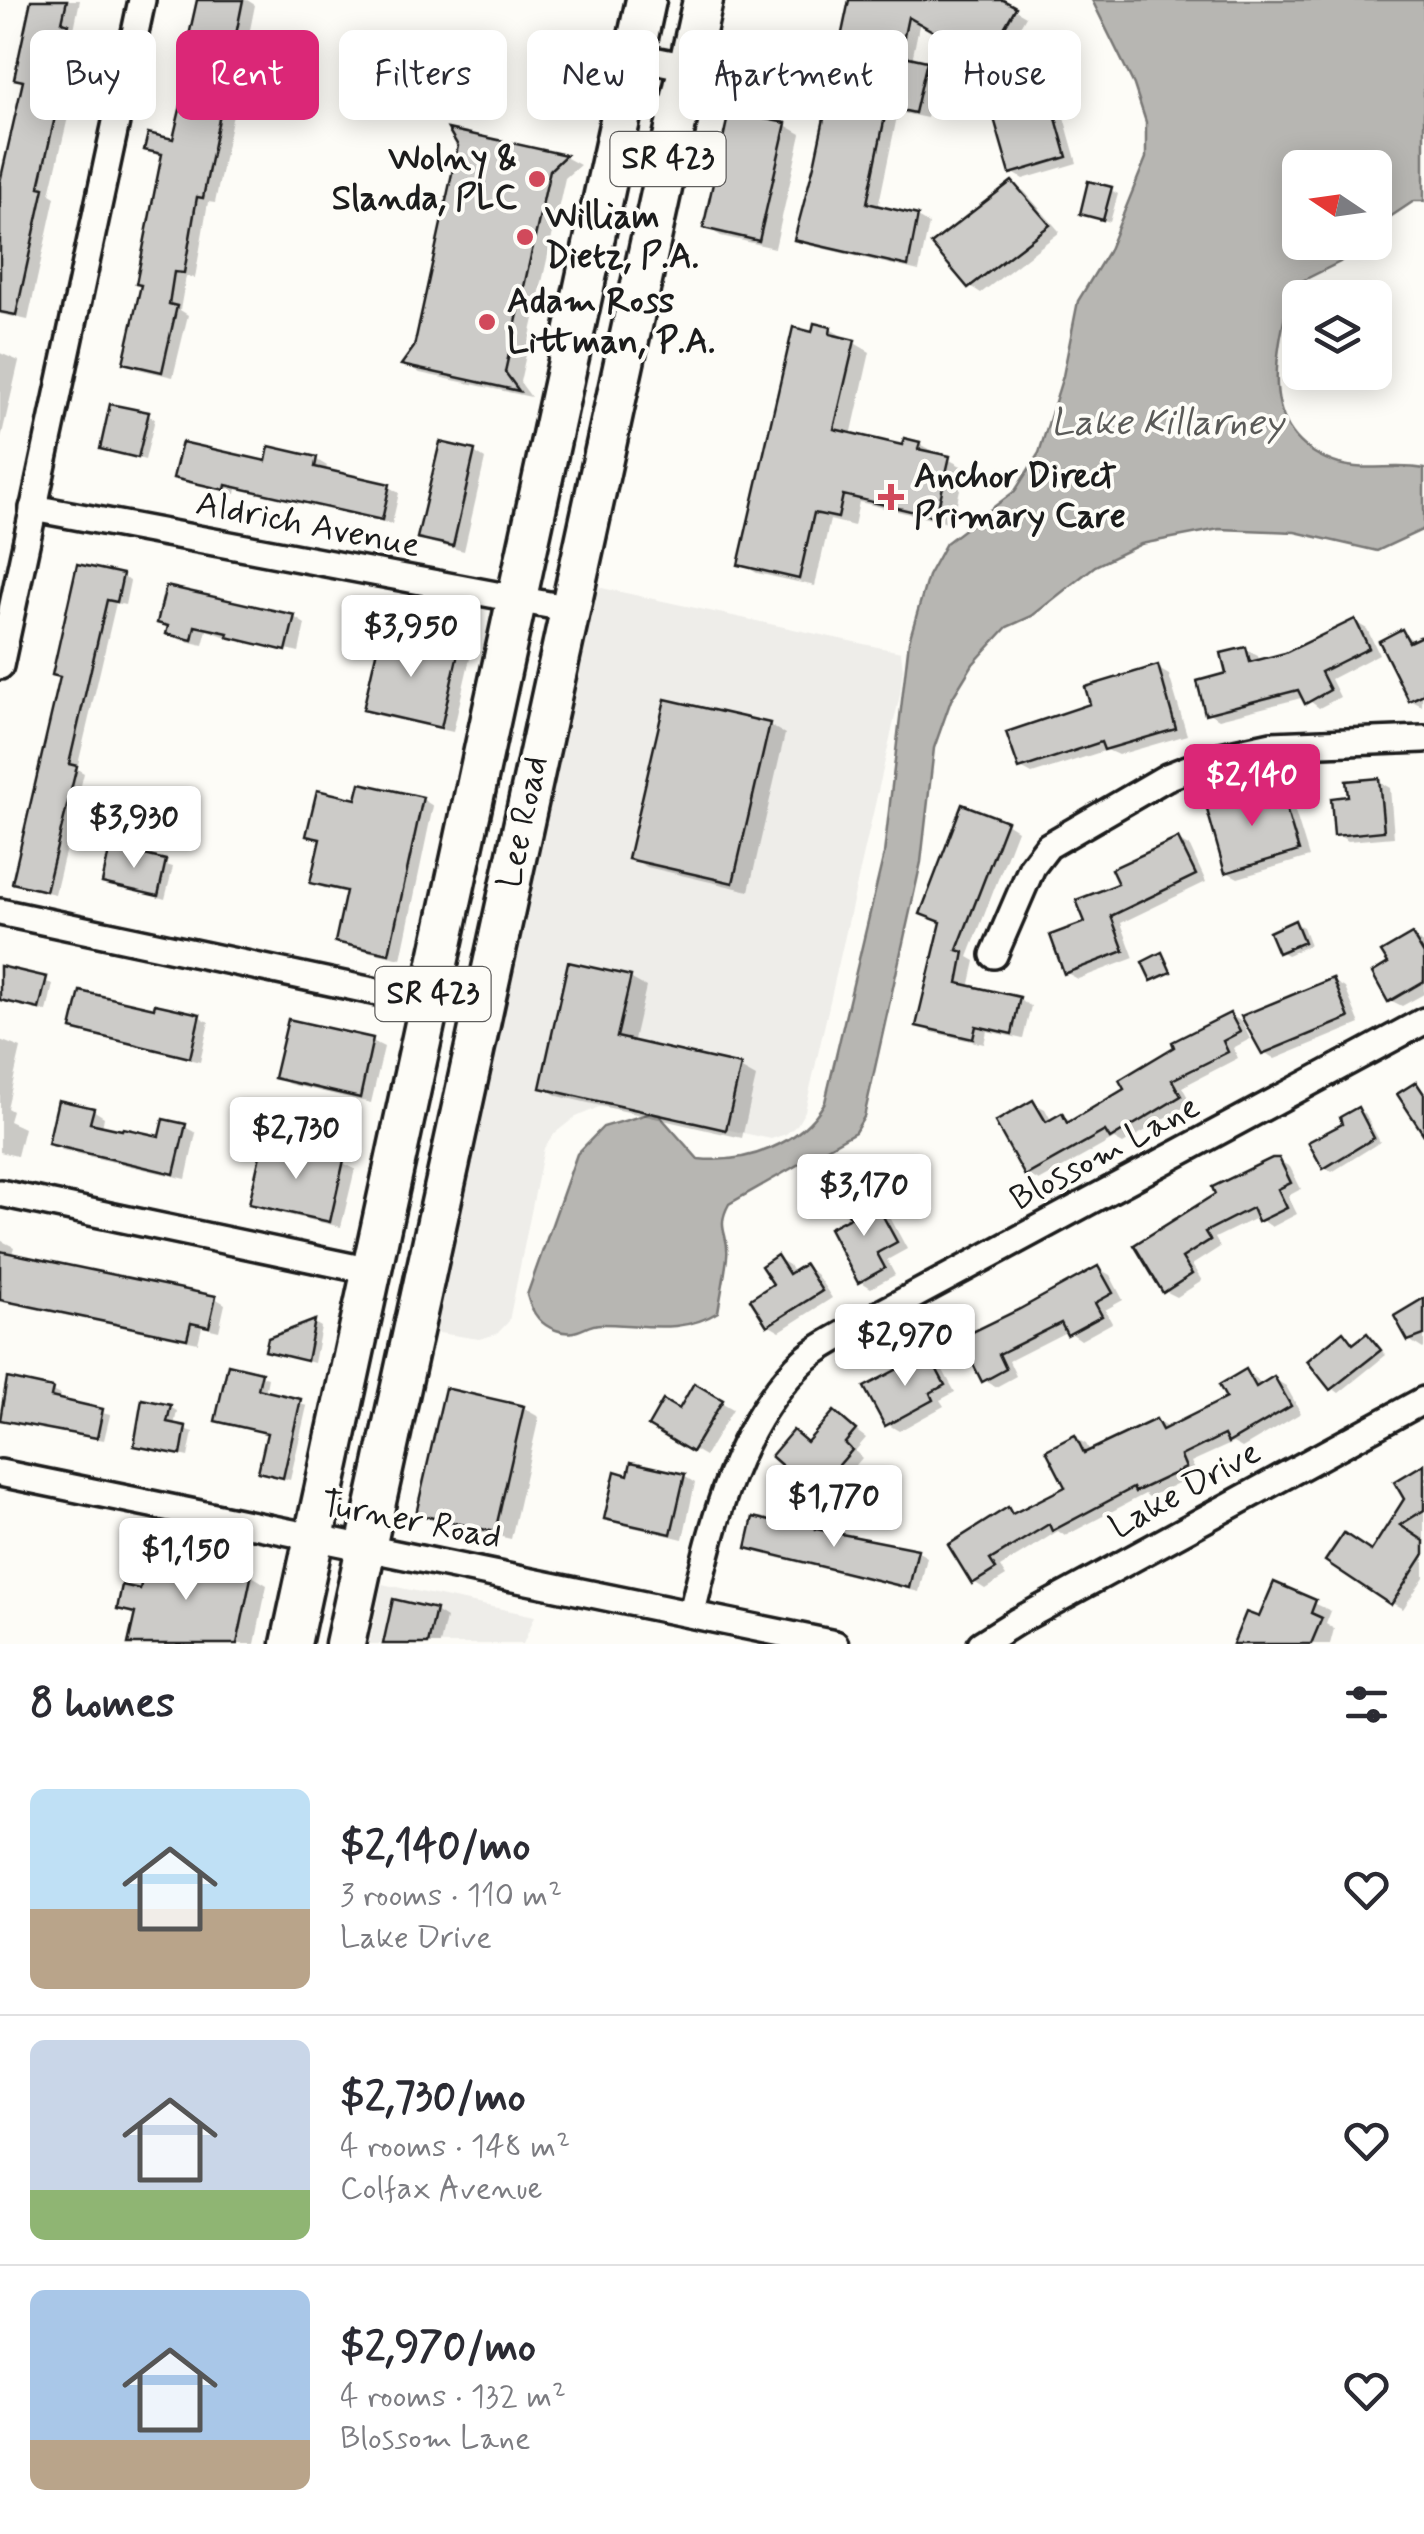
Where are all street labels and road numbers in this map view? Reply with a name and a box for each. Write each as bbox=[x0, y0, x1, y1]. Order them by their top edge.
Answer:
road number: SR 423 bbox=[610, 132, 726, 186]
street label: Aldrich Avenue bbox=[192, 481, 424, 569]
street label: Lee Road bbox=[487, 752, 559, 892]
road number: SR 423 bbox=[376, 967, 490, 1021]
street label: Blossom Lane bbox=[1002, 1084, 1208, 1222]
street label: Lake Drive bbox=[1101, 1430, 1269, 1550]
street label: Turner Road bbox=[317, 1481, 505, 1561]

